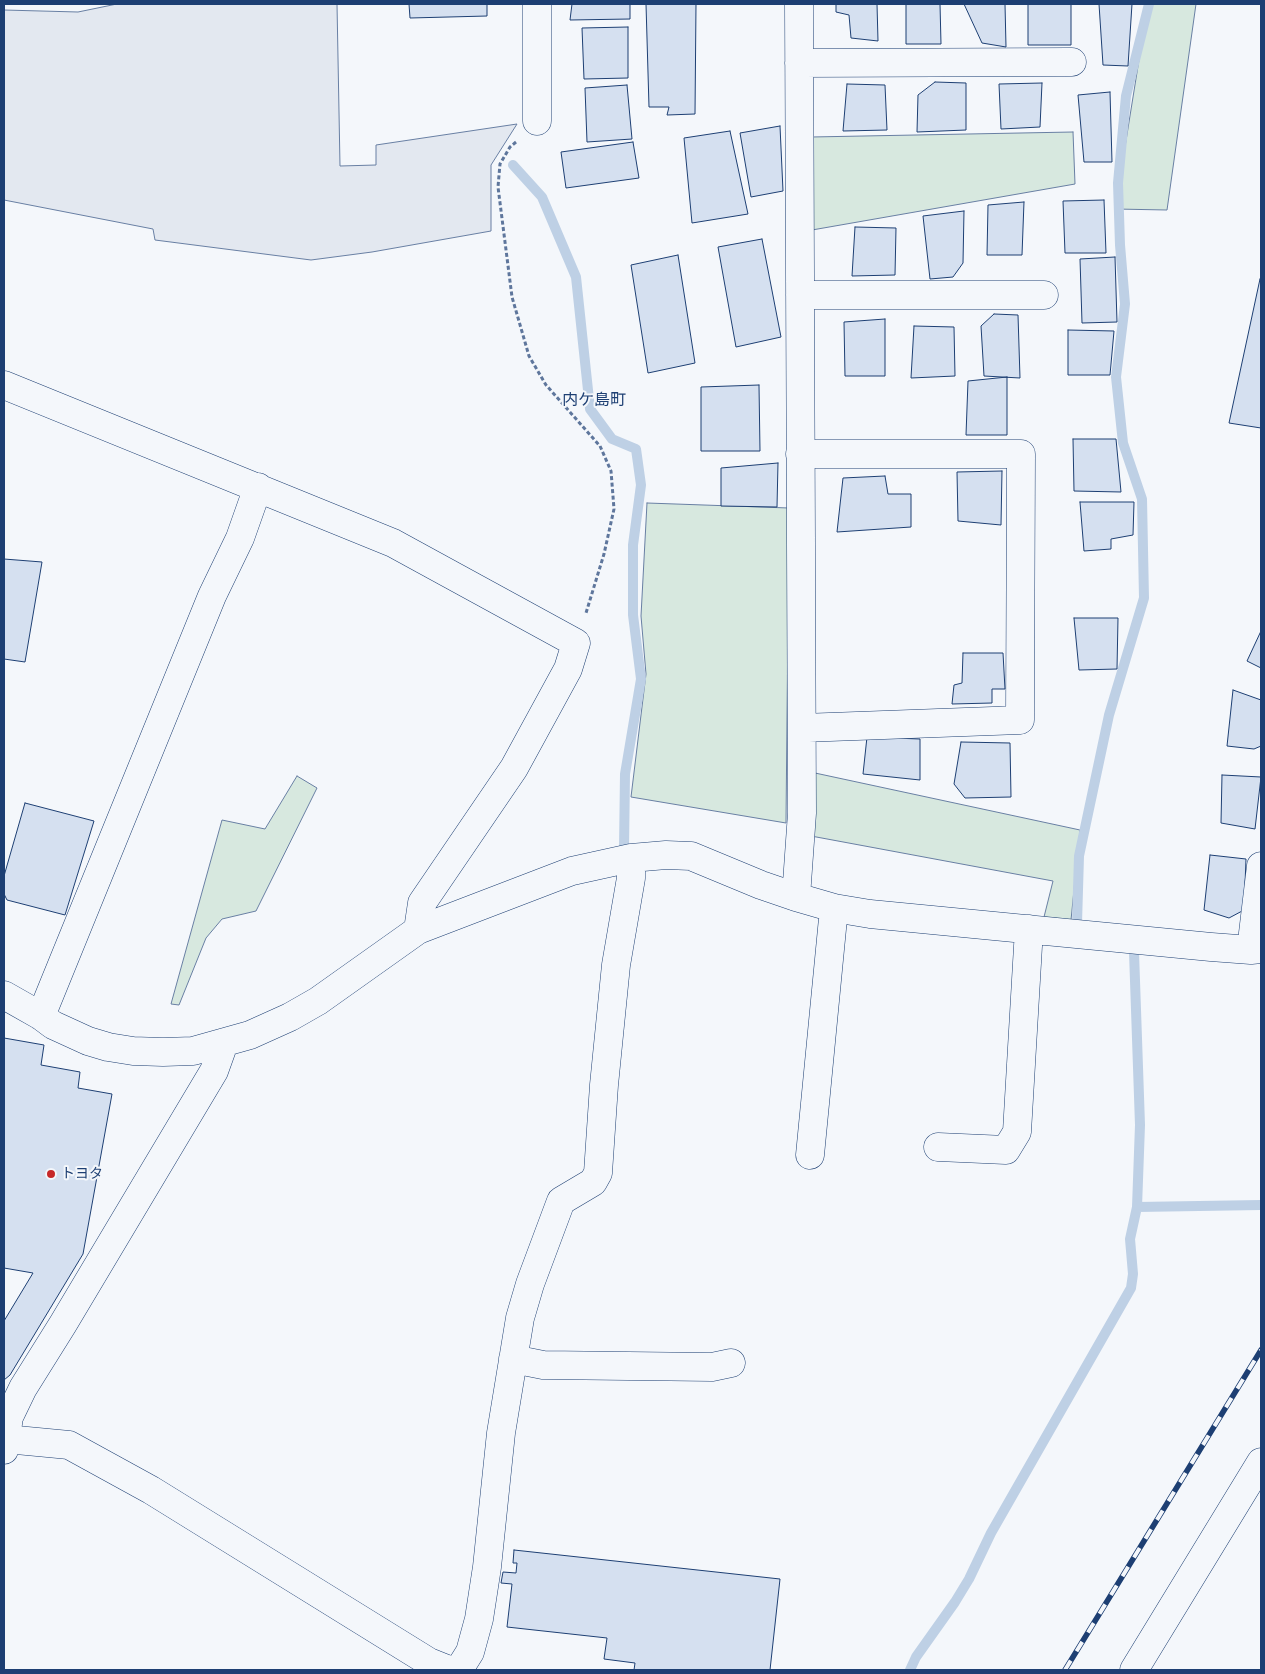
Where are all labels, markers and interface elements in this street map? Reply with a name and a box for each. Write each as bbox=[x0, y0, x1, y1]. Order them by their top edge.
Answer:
district label: 内ケ島町 bbox=[562, 391, 626, 411]
place label: トヨタ bbox=[61, 1166, 103, 1182]
marker: トヨタ bbox=[45, 1168, 57, 1180]

